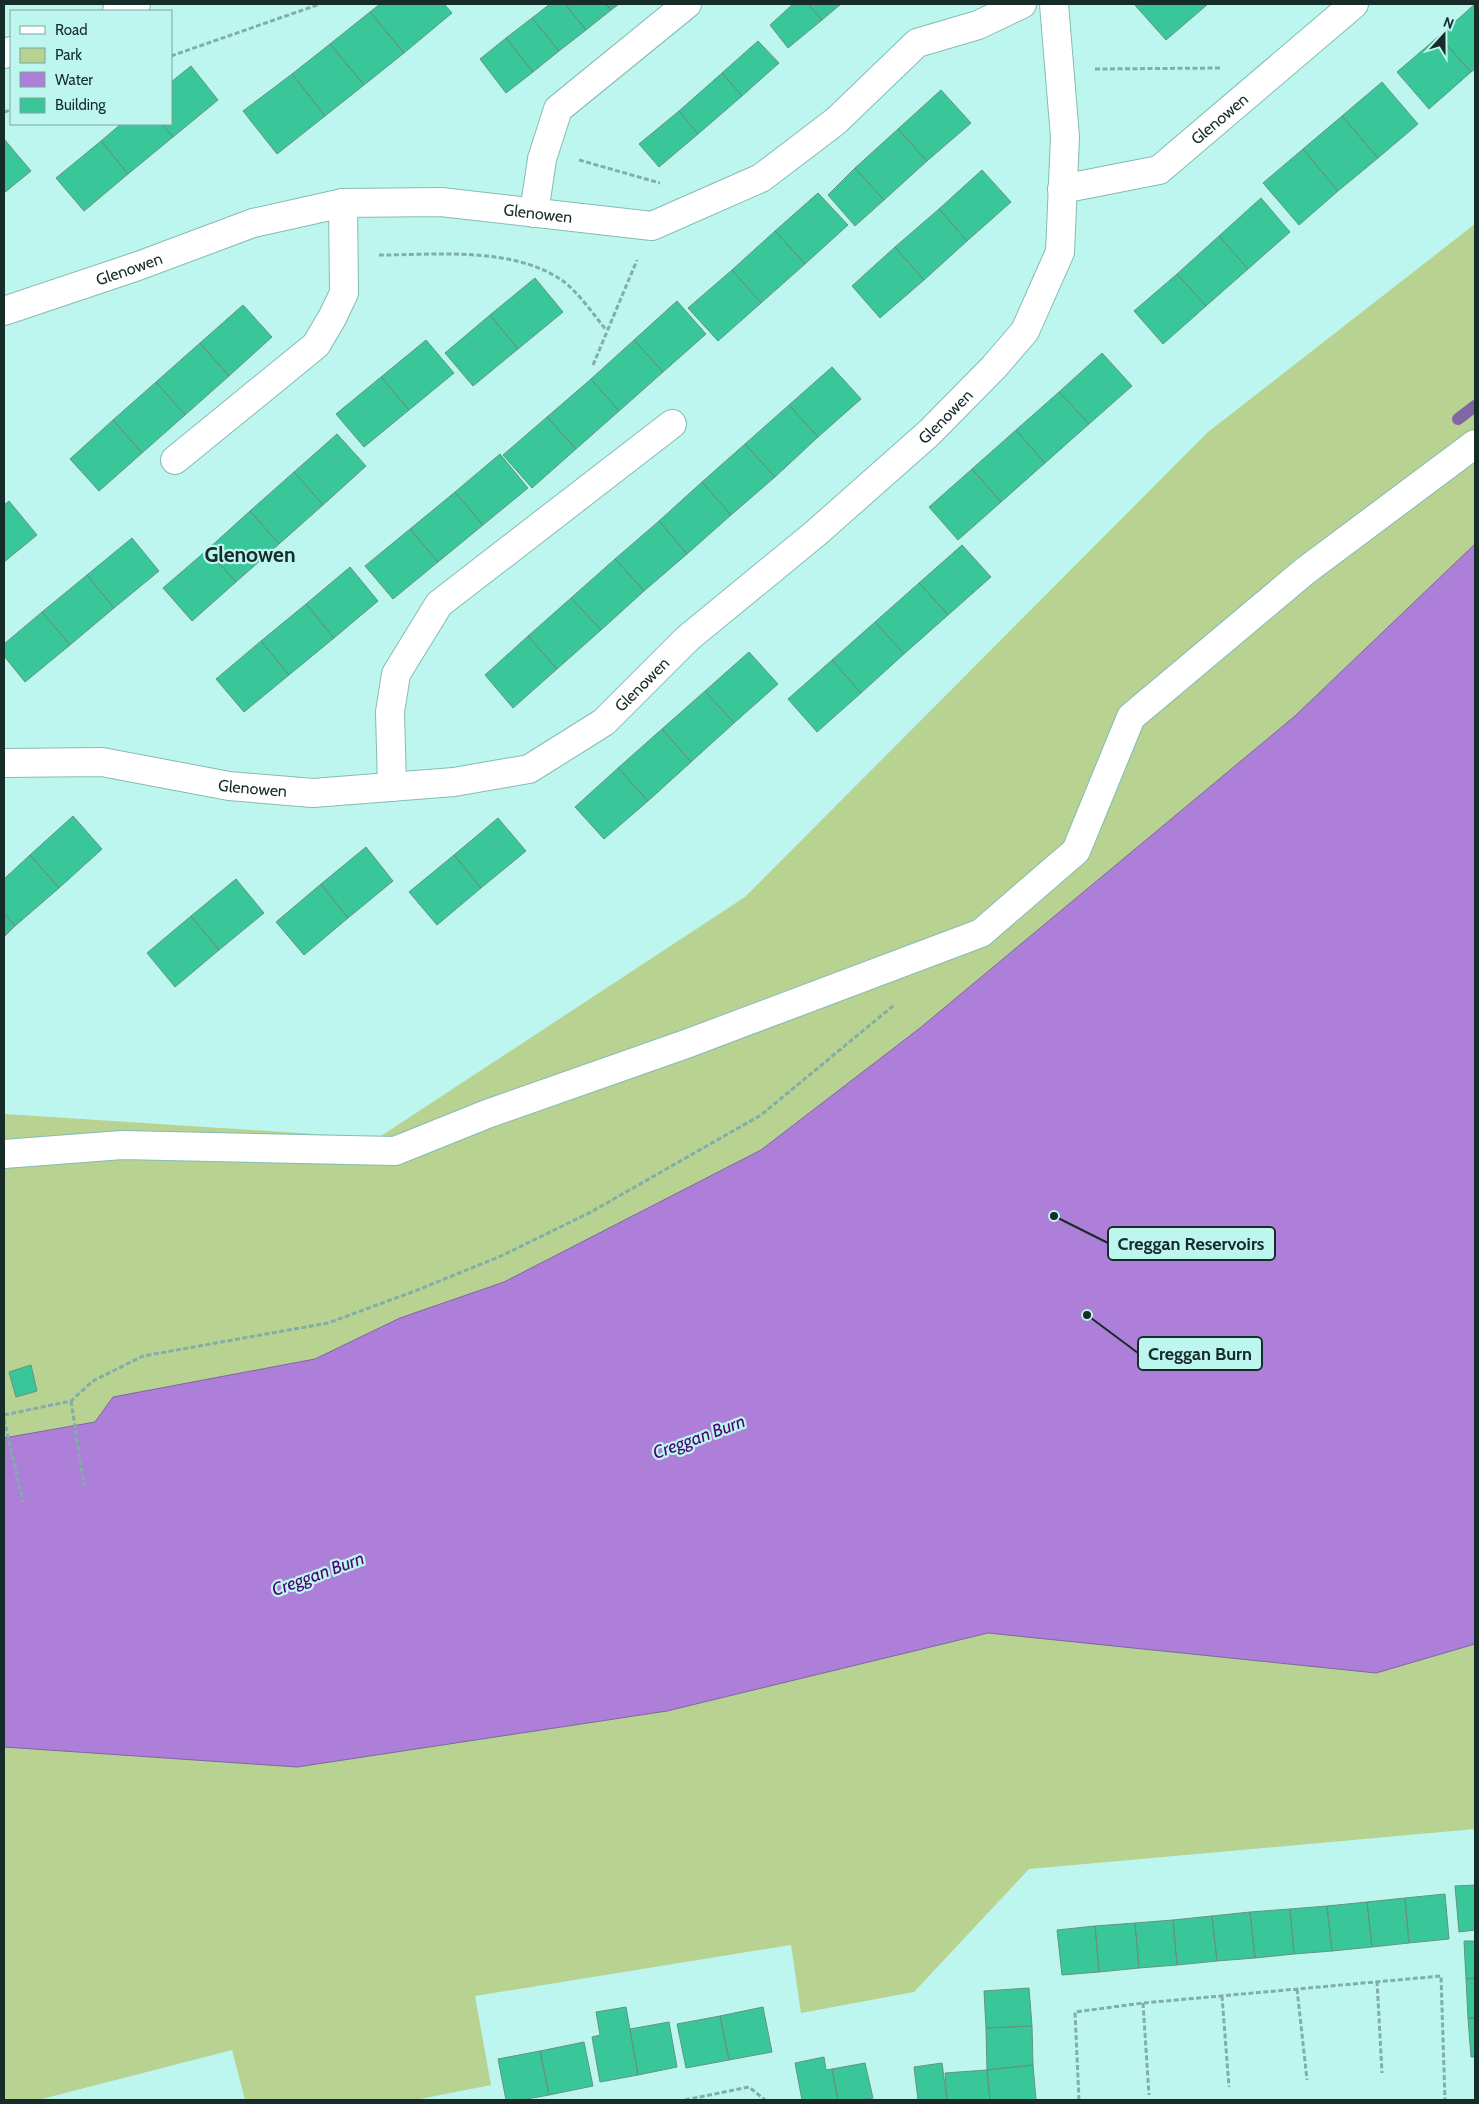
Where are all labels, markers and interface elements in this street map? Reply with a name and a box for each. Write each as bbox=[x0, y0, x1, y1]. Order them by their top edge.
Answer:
legend bbox=[10, 10, 172, 125]
north arrow bbox=[1419, 10, 1469, 60]
text: N bbox=[1441, 13, 1457, 33]
text: Road bbox=[55, 21, 88, 39]
text: Park bbox=[55, 46, 82, 64]
text: Water bbox=[55, 71, 93, 89]
street label: Glenowen bbox=[1187, 89, 1252, 148]
text: Building bbox=[55, 96, 106, 114]
street label: Glenowen bbox=[503, 200, 573, 226]
street label: Glenowen bbox=[93, 248, 165, 289]
street label: Glenowen bbox=[914, 385, 976, 448]
district label: Glenowen bbox=[205, 542, 296, 567]
street label: Glenowen bbox=[611, 653, 673, 715]
street label: Glenowen bbox=[217, 775, 288, 800]
callout: Creggan Reservoirs bbox=[1108, 1227, 1275, 1260]
text: Creggan Reservoirs bbox=[1118, 1233, 1265, 1255]
callout: Creggan Burn bbox=[1138, 1337, 1262, 1370]
text: Creggan Burn bbox=[1148, 1343, 1252, 1365]
water label: Creggan Burn bbox=[650, 1410, 748, 1464]
water label: Creggan Burn bbox=[269, 1547, 367, 1601]

